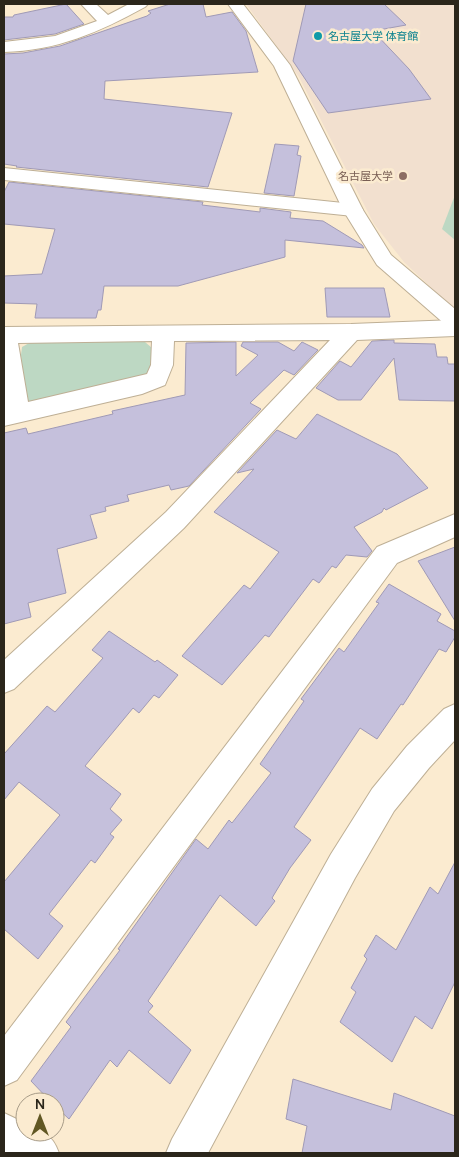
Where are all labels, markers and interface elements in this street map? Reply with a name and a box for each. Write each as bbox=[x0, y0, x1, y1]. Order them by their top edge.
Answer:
place label: 名古屋大学 体育館 bbox=[328, 28, 418, 43]
marker: 名古屋大学 体育館 bbox=[312, 30, 324, 42]
place label: 名古屋大学 bbox=[338, 168, 393, 183]
marker: 名古屋大学 bbox=[397, 170, 409, 182]
north arrow bbox=[15, 1092, 65, 1142]
text: N bbox=[35, 1094, 45, 1113]

